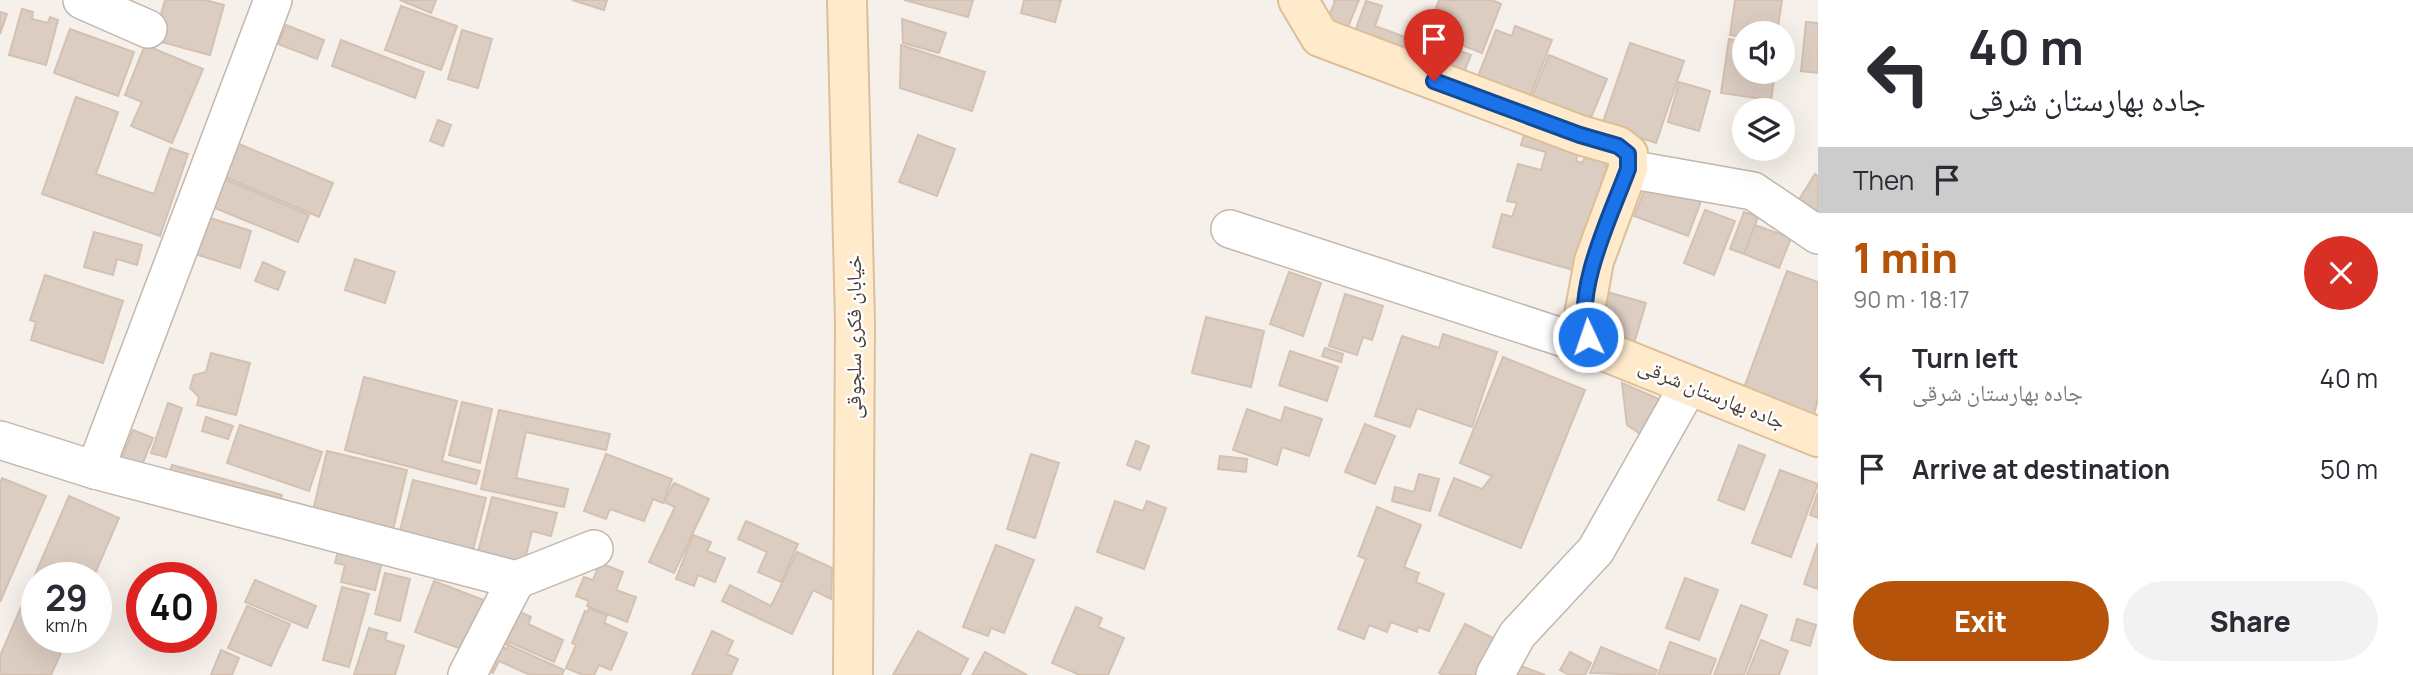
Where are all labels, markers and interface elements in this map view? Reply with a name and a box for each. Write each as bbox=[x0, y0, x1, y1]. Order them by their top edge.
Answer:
pin bbox=[1404, 9, 1464, 81]
text: 40 m bbox=[1968, 13, 2084, 80]
icon: arrive bbox=[1415, 20, 1453, 58]
map controls bbox=[1732, 21, 1795, 161]
button: sound bbox=[1732, 21, 1795, 84]
icon: left bbox=[1853, 28, 1944, 119]
text: جاده بهارستان شرقی bbox=[1968, 77, 2206, 121]
button: layers bbox=[1732, 98, 1795, 161]
icon: arrive bbox=[1928, 161, 1966, 199]
text: Then bbox=[1853, 162, 1914, 198]
text: 1 min bbox=[1853, 228, 1958, 286]
button: close bbox=[2304, 236, 2378, 310]
street label: خیابان فکری سلجوقی bbox=[839, 255, 867, 419]
text: 90 m · 18:17 bbox=[1853, 283, 1970, 315]
position arrow bbox=[1551, 300, 1625, 374]
text: Turn left bbox=[1912, 340, 2019, 376]
street label: جاده بهارستان شرقی bbox=[1635, 351, 1790, 435]
icon: left bbox=[1853, 359, 1891, 397]
text: 40 m bbox=[2320, 360, 2378, 396]
text: جاده بهارستان شرقی bbox=[1912, 376, 2083, 408]
icon: arrive bbox=[1853, 450, 1891, 488]
text: Arrive at destination bbox=[1912, 451, 2170, 487]
text: 50 m bbox=[2320, 451, 2378, 487]
speed limit sign: 40 bbox=[126, 562, 217, 653]
text: 29 bbox=[45, 574, 88, 622]
button: Exit bbox=[1853, 581, 2109, 661]
button: Share bbox=[2123, 581, 2378, 661]
text: km/h bbox=[46, 613, 87, 637]

